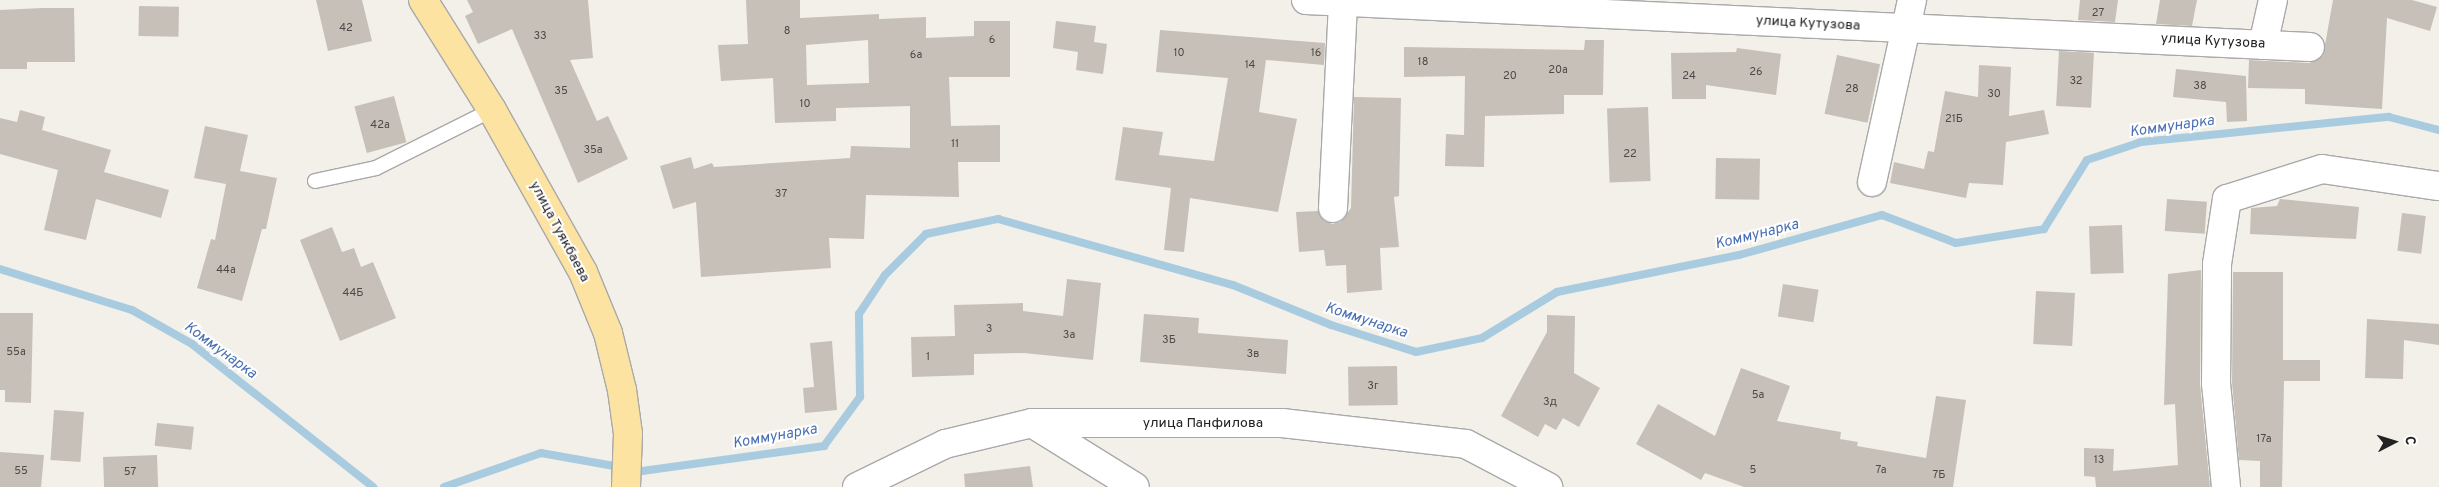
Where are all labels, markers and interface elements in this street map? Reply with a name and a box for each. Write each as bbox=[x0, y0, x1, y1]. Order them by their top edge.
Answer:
house number: 27 bbox=[2092, 6, 2104, 20]
street label: улица Кутузова bbox=[1755, 13, 1861, 35]
house number: 42 bbox=[339, 21, 353, 35]
house number: 8 bbox=[784, 24, 790, 38]
house number: 33 bbox=[533, 29, 547, 43]
street label: улица Кутузова bbox=[2160, 31, 2266, 53]
house number: 6 bbox=[989, 33, 995, 47]
house number: 10 bbox=[1173, 46, 1185, 60]
house number: 16 bbox=[1311, 46, 1321, 60]
house number: 6а bbox=[910, 48, 922, 62]
house number: 18 bbox=[1418, 55, 1428, 69]
house number: 14 bbox=[1245, 58, 1255, 72]
house number: 20а bbox=[1548, 63, 1568, 77]
house number: 26 bbox=[1749, 65, 1763, 79]
house number: 20 bbox=[1503, 69, 1517, 83]
house number: 24 bbox=[1682, 69, 1696, 83]
house number: 32 bbox=[2069, 74, 2083, 88]
house number: 38 bbox=[2193, 79, 2207, 93]
house number: 28 bbox=[1845, 82, 1859, 96]
house number: 35 bbox=[554, 84, 568, 98]
house number: 30 bbox=[1987, 87, 2001, 101]
house number: 10 bbox=[799, 97, 811, 111]
house number: 21Б bbox=[1945, 112, 1963, 126]
water label: Коммунарка bbox=[2128, 112, 2216, 142]
house number: 42а bbox=[370, 118, 390, 132]
house number: 11 bbox=[951, 137, 959, 151]
house number: 35а bbox=[583, 143, 603, 157]
house number: 22 bbox=[1623, 147, 1637, 161]
street label: улица Туякбаева bbox=[525, 178, 593, 286]
house number: 37 bbox=[775, 187, 787, 201]
water label: Коммунарка bbox=[1713, 216, 1801, 254]
house number: 44а bbox=[216, 263, 236, 277]
house number: 44Б bbox=[343, 286, 363, 300]
water label: Коммунарка bbox=[1323, 299, 1409, 343]
water label: Коммунарка bbox=[180, 319, 260, 383]
house number: 3 bbox=[986, 322, 992, 336]
house number: 3а bbox=[1063, 328, 1075, 342]
house number: 3Б bbox=[1162, 333, 1176, 347]
house number: 55а bbox=[6, 345, 26, 359]
house number: 3в bbox=[1247, 347, 1259, 361]
house number: 1 bbox=[926, 350, 930, 364]
house number: 3г bbox=[1367, 379, 1379, 393]
house number: 5а bbox=[1752, 388, 1764, 402]
house number: 3д bbox=[1543, 395, 1557, 409]
street label: улица Панфилова bbox=[1143, 416, 1263, 432]
north arrow bbox=[2369, 417, 2419, 467]
water label: Коммунарка bbox=[731, 421, 819, 453]
house number: 17а bbox=[2256, 432, 2272, 446]
text: С bbox=[2401, 435, 2418, 446]
house number: 13 bbox=[2094, 453, 2104, 467]
house number: 5 bbox=[1750, 463, 1756, 477]
house number: 7а bbox=[1875, 463, 1887, 477]
house number: 55 bbox=[14, 464, 28, 478]
house number: 57 bbox=[124, 465, 136, 479]
house number: 7Б bbox=[1933, 468, 1945, 482]

